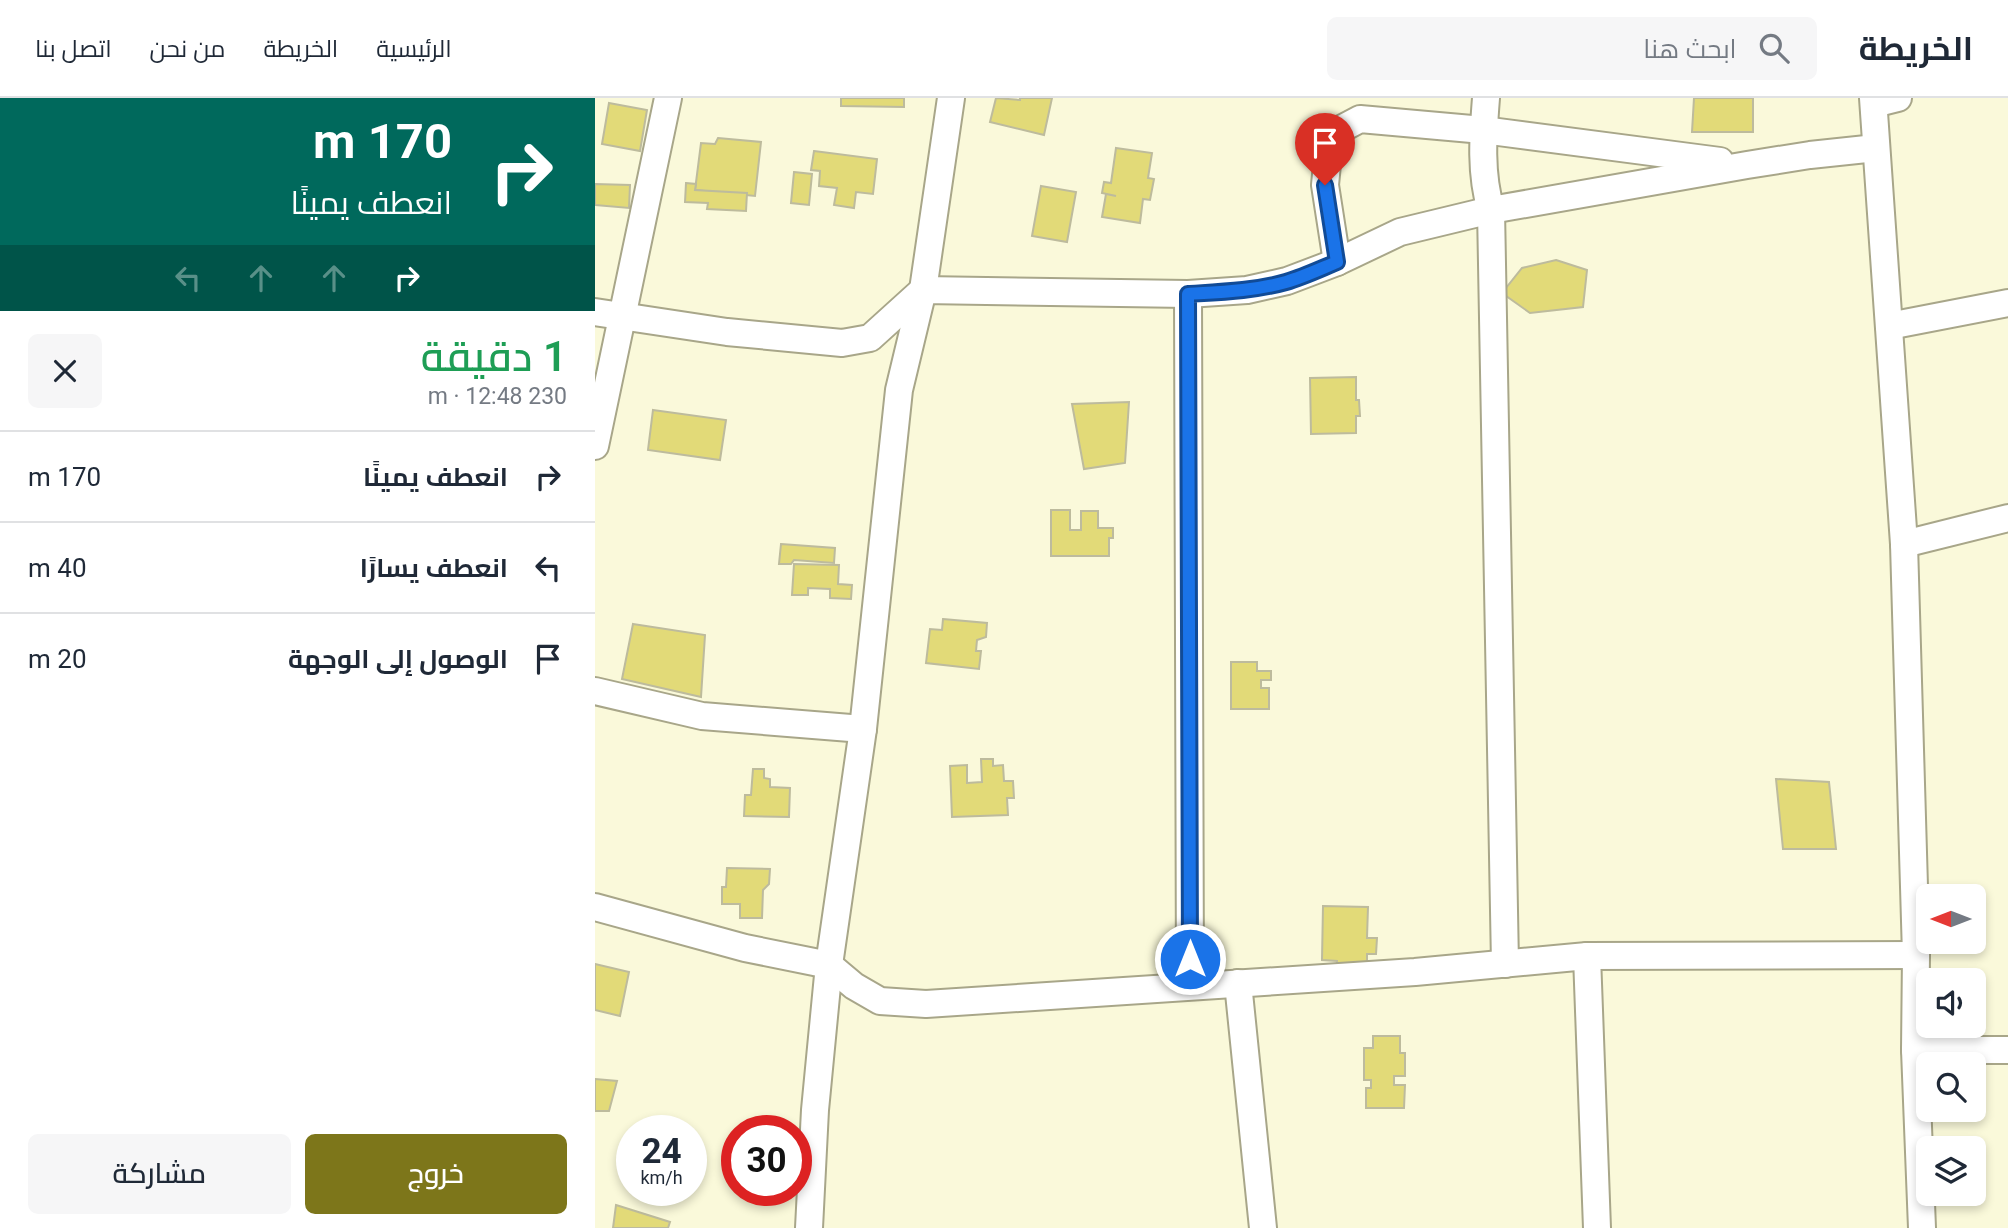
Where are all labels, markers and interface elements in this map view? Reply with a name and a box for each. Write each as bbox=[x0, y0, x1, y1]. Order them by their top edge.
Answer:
search box bbox=[1327, 17, 1817, 80]
icon: search bbox=[1755, 29, 1793, 67]
text: الخريطة bbox=[1859, 29, 1973, 68]
text: ابحث هنا bbox=[1643, 34, 1737, 64]
text: اتصل بنا bbox=[35, 35, 112, 63]
text: من نحن bbox=[150, 35, 225, 63]
text: الخريطة bbox=[263, 35, 338, 63]
text: الرئيسية bbox=[376, 35, 452, 63]
text: 170 m bbox=[313, 113, 452, 170]
pin bbox=[1295, 113, 1355, 185]
icon: arrive bbox=[1306, 124, 1344, 162]
icon: right bbox=[476, 126, 567, 217]
text: انعطف يمينًا bbox=[290, 184, 452, 222]
icon: left bbox=[169, 259, 207, 297]
icon: ahead bbox=[242, 259, 280, 297]
icon: ahead bbox=[315, 259, 353, 297]
icon: right bbox=[388, 259, 426, 297]
text: 1 دقيقة bbox=[421, 332, 567, 381]
button: close bbox=[28, 334, 102, 408]
text: 230 m · 12:48 bbox=[428, 383, 567, 410]
icon: right bbox=[529, 458, 567, 496]
text: 170 m bbox=[28, 462, 101, 492]
text: انعطف يمينًا bbox=[363, 462, 508, 492]
icon: left bbox=[529, 549, 567, 587]
text: 40 m bbox=[28, 553, 87, 583]
text: انعطف يسارًا bbox=[360, 553, 508, 583]
icon: arrive bbox=[529, 640, 567, 678]
text: 20 m bbox=[28, 644, 87, 674]
text: الوصول إلى الوجهة bbox=[288, 644, 508, 674]
north arrow bbox=[1916, 884, 1986, 954]
map controls bbox=[1916, 884, 1986, 1206]
position arrow bbox=[1153, 922, 1227, 996]
button: sound bbox=[1916, 968, 1986, 1038]
button: search bbox=[1916, 1052, 1986, 1122]
speed limit sign: 30 bbox=[721, 1115, 812, 1206]
text: 24 bbox=[641, 1131, 682, 1172]
button: مشاركة bbox=[28, 1134, 291, 1214]
button: خروج bbox=[305, 1134, 567, 1214]
button: layers bbox=[1916, 1136, 1986, 1206]
text: km/h bbox=[640, 1167, 683, 1188]

